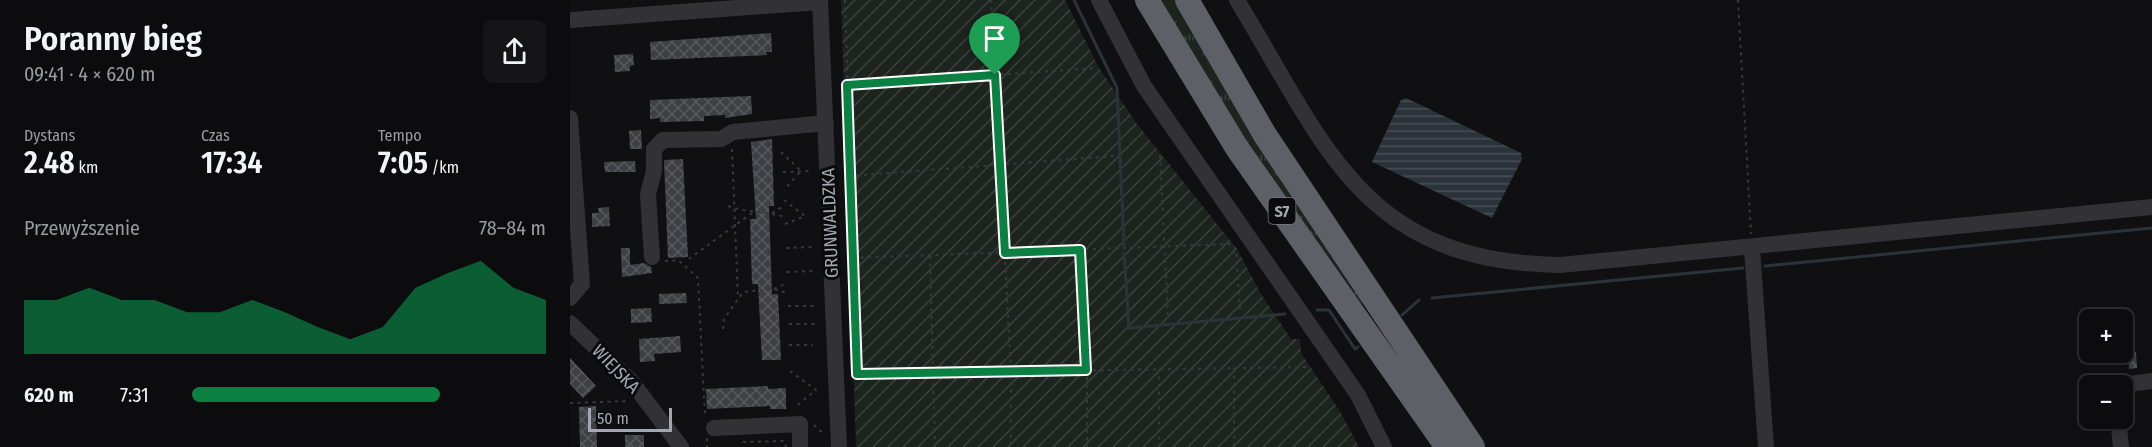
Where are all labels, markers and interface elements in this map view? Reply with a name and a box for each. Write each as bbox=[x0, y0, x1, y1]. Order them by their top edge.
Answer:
pin bbox=[969, 13, 1020, 75]
text: Poranny bieg bbox=[24, 19, 202, 59]
button: share bbox=[483, 20, 546, 83]
icon: arrive bbox=[978, 22, 1011, 55]
text: 09:41 · 4 × 620 m bbox=[24, 62, 155, 86]
text: Dystans bbox=[24, 126, 75, 145]
text: Czas bbox=[201, 126, 230, 145]
text: Tempo bbox=[378, 126, 422, 145]
text: 2.48 bbox=[24, 145, 75, 181]
text: 17:34 bbox=[201, 145, 262, 181]
text: 7:05 bbox=[378, 145, 428, 181]
text: km bbox=[75, 158, 98, 177]
text: /km bbox=[428, 158, 459, 177]
street label: GRUNWALDZKA bbox=[817, 167, 843, 278]
road number: S7 bbox=[1268, 198, 1296, 224]
text: Przewyższenie bbox=[24, 216, 140, 240]
text: 78–84 m bbox=[479, 216, 546, 240]
map controls bbox=[2079, 309, 2133, 429]
button: + bbox=[2079, 309, 2133, 363]
street label: WIEJSKA bbox=[587, 340, 645, 398]
button: − bbox=[2079, 375, 2133, 429]
text: 620 m bbox=[24, 383, 74, 407]
text: 7:31 bbox=[120, 383, 149, 407]
scale bar bbox=[588, 405, 672, 432]
text: 50 m bbox=[597, 409, 629, 428]

